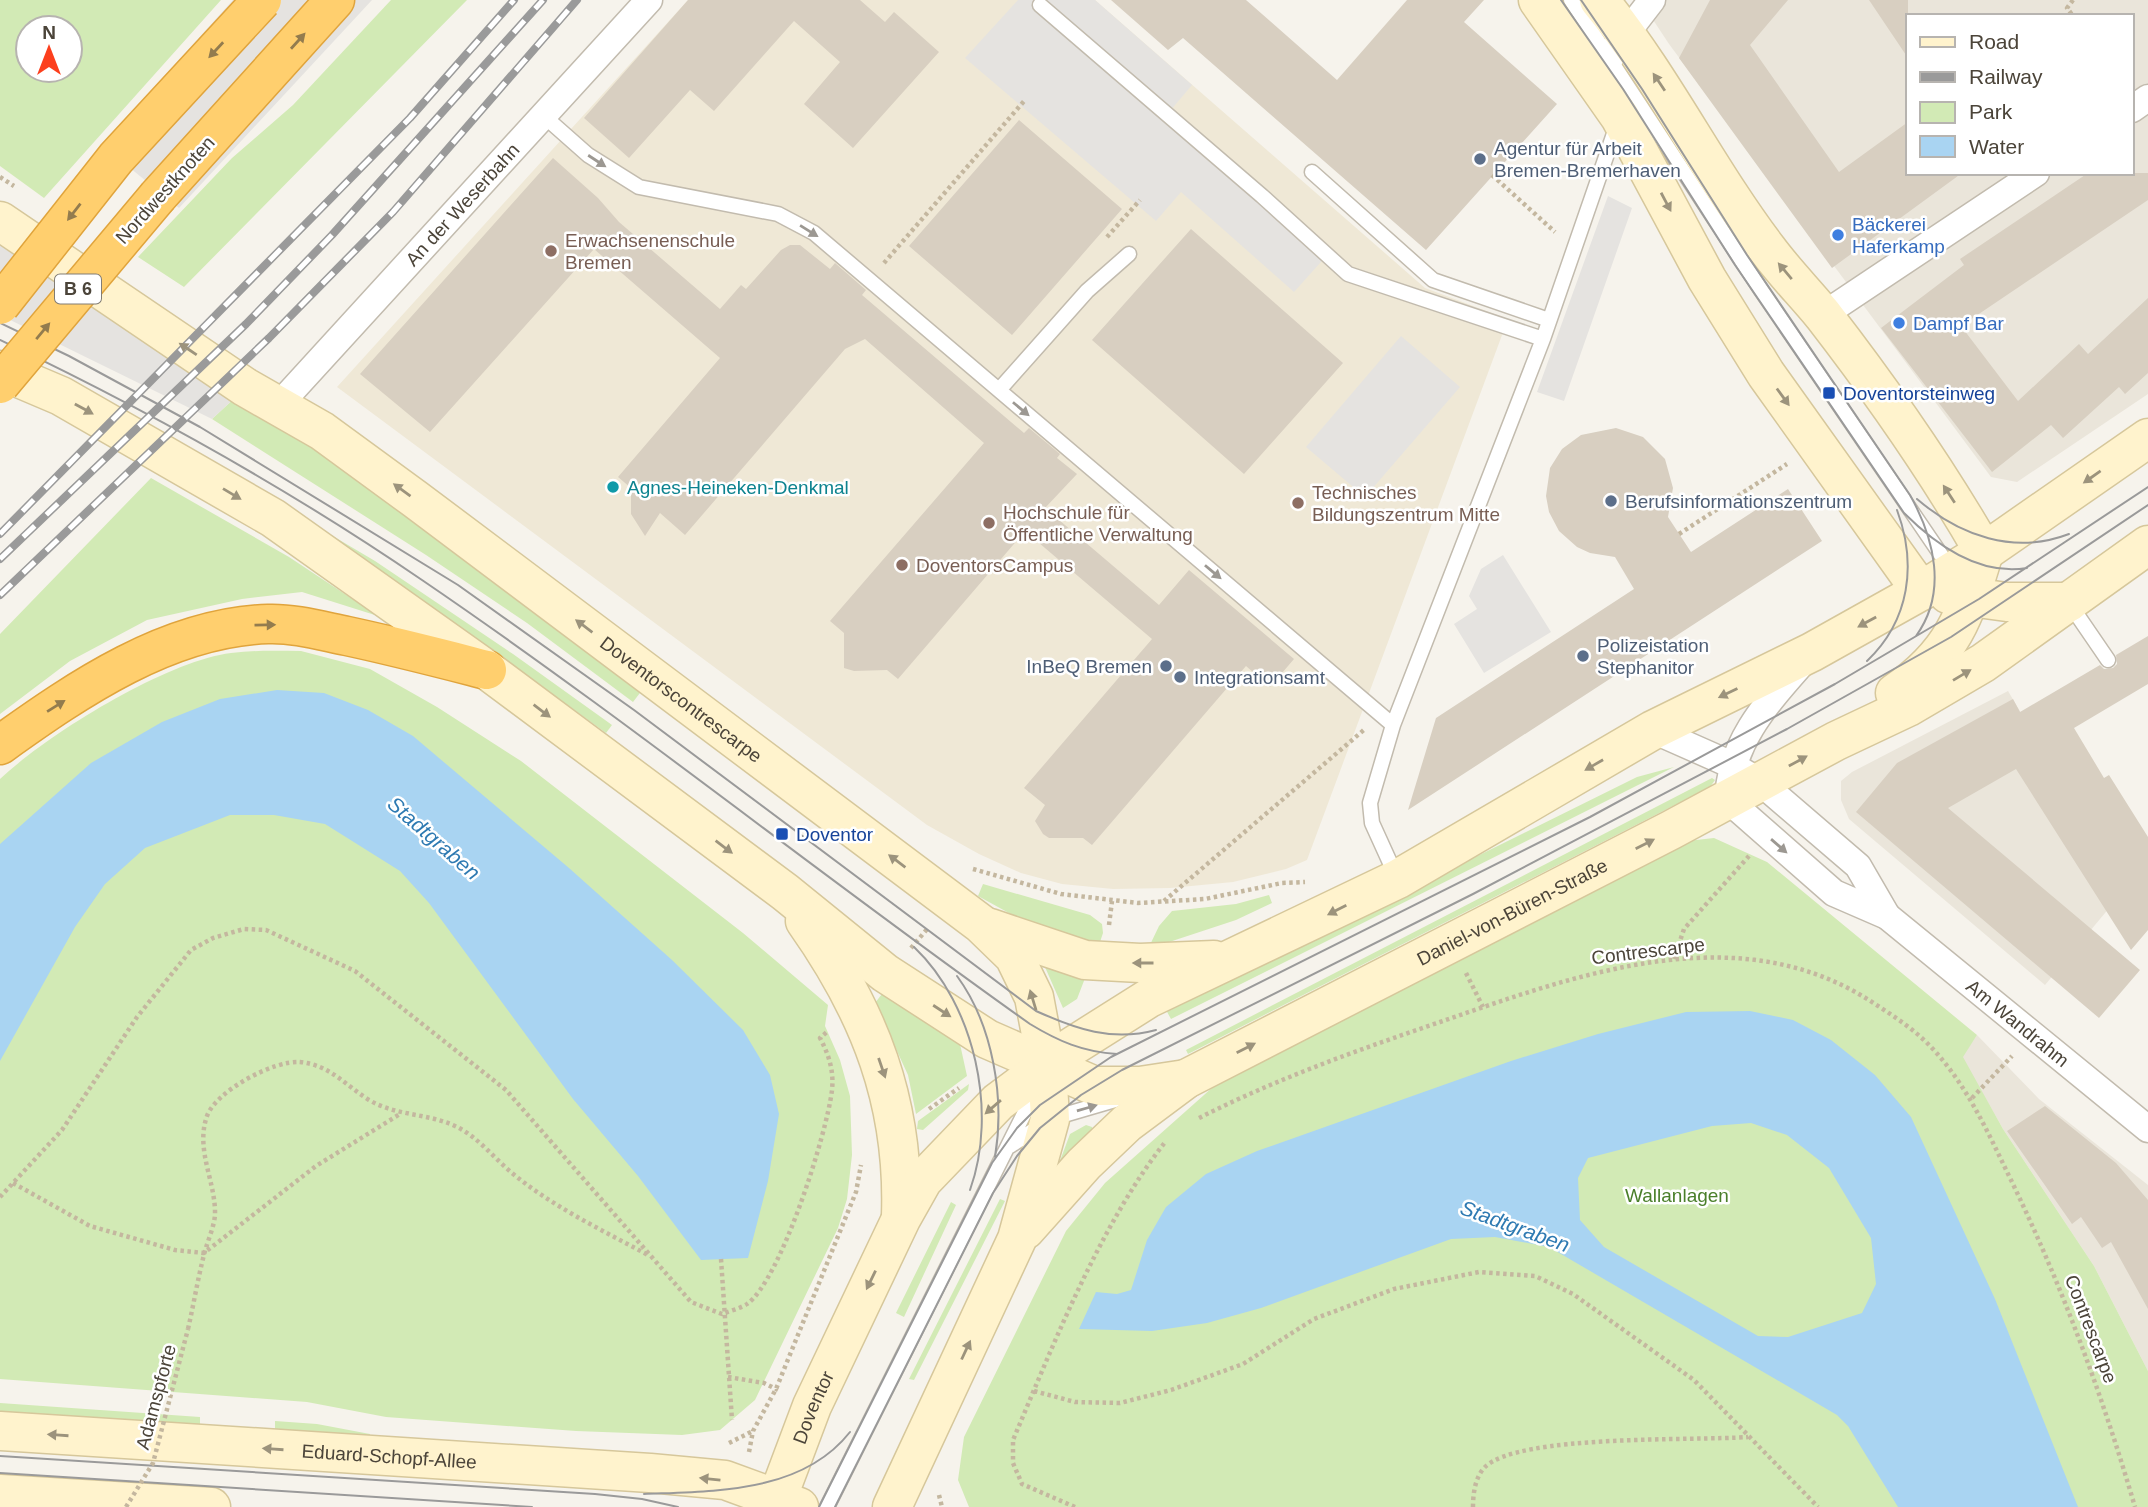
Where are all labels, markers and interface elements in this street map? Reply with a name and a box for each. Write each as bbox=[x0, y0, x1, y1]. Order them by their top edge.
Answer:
north arrow bbox=[14, 14, 84, 84]
legend bbox=[1906, 14, 2134, 175]
text: N bbox=[42, 22, 56, 43]
text: Road bbox=[1969, 30, 2019, 53]
one-way arrow bbox=[289, 33, 305, 50]
one-way arrow bbox=[208, 41, 224, 58]
text: Railway bbox=[1969, 65, 2043, 88]
one-way arrow bbox=[1653, 72, 1666, 92]
text: Park bbox=[1969, 100, 2013, 123]
street label: Nordwestknoten bbox=[111, 132, 219, 248]
text: Water bbox=[1969, 135, 2024, 158]
place label: Agentur für Arbeit Bremen-Bremerhaven bbox=[1494, 138, 1681, 181]
street label: An der Weserbahn bbox=[401, 139, 523, 270]
marker: Agentur für Arbeit Bremen-Bremerhaven bbox=[1472, 151, 1488, 167]
one-way arrow bbox=[587, 154, 606, 167]
one-way arrow bbox=[1660, 192, 1672, 212]
one-way arrow bbox=[66, 202, 81, 220]
place label: Bäckerei Haferkamp bbox=[1852, 214, 1945, 257]
one-way arrow bbox=[800, 225, 819, 238]
marker: Bäckerei Haferkamp bbox=[1830, 227, 1846, 243]
place label: Erwachsenenschule Bremen bbox=[565, 230, 735, 273]
marker: Erwachsenenschule Bremen bbox=[543, 243, 559, 259]
one-way arrow bbox=[1777, 262, 1793, 280]
road number: B 6 bbox=[55, 274, 101, 304]
place label: Dampf Bar bbox=[1913, 313, 2004, 334]
marker: Dampf Bar bbox=[1891, 315, 1907, 331]
one-way arrow bbox=[36, 323, 51, 341]
one-way arrow bbox=[179, 342, 197, 356]
place label: Doventorsteinweg bbox=[1843, 383, 1995, 404]
marker: Doventorsteinweg bbox=[1821, 385, 1837, 401]
one-way arrow bbox=[1776, 388, 1790, 406]
one-way arrow bbox=[1012, 401, 1030, 417]
one-way arrow bbox=[74, 403, 94, 415]
one-way arrow bbox=[2083, 470, 2101, 484]
place label: Agnes-Heineken-Denkmal bbox=[627, 477, 849, 498]
marker: Agnes-Heineken-Denkmal bbox=[605, 479, 621, 495]
place label: Technisches Bildungszentrum Mitte bbox=[1312, 482, 1500, 525]
one-way arrow bbox=[393, 483, 412, 497]
one-way arrow bbox=[1942, 484, 1955, 504]
one-way arrow bbox=[223, 488, 242, 500]
place label: Berufsinformationszentrum bbox=[1625, 491, 1852, 512]
marker: Berufsinformationszentrum bbox=[1603, 493, 1619, 509]
marker: Technisches Bildungszentrum Mitte bbox=[1290, 495, 1306, 511]
place label: Hochschule für Öffentliche Verwaltung bbox=[1003, 502, 1193, 545]
marker: Hochschule für Öffentliche Verwaltung bbox=[981, 515, 997, 531]
place label: DoventorsCampus bbox=[916, 555, 1073, 576]
marker: DoventorsCampus bbox=[894, 557, 910, 573]
one-way arrow bbox=[1205, 564, 1222, 579]
one-way arrow bbox=[1857, 616, 1876, 628]
one-way arrow bbox=[254, 619, 276, 631]
one-way arrow bbox=[575, 620, 593, 634]
street label: Doventorscontrescarpe bbox=[597, 632, 766, 766]
place label: Polizeistation Stephanitor bbox=[1597, 635, 1709, 678]
marker: Polizeistation Stephanitor bbox=[1575, 648, 1591, 664]
place label: InBeQ Bremen bbox=[1026, 656, 1152, 677]
marker: InBeQ Bremen bbox=[1158, 658, 1174, 674]
place label: Integrationsamt bbox=[1194, 667, 1326, 688]
marker: Integrationsamt bbox=[1172, 669, 1188, 685]
one-way arrow bbox=[1952, 669, 1971, 681]
one-way arrow bbox=[1718, 687, 1738, 698]
one-way arrow bbox=[46, 699, 66, 712]
one-way arrow bbox=[532, 704, 551, 718]
one-way arrow bbox=[1788, 756, 1808, 767]
one-way arrow bbox=[1584, 759, 1604, 771]
water label: Stadtgraben bbox=[383, 792, 485, 884]
place label: Doventor bbox=[796, 824, 874, 845]
marker: Doventor bbox=[774, 826, 790, 842]
one-way arrow bbox=[1635, 838, 1655, 849]
one-way arrow bbox=[1770, 838, 1788, 854]
one-way arrow bbox=[715, 839, 733, 853]
one-way arrow bbox=[889, 854, 907, 869]
street label: Daniel-von-Büren-Straße bbox=[1413, 854, 1611, 969]
one-way arrow bbox=[1327, 905, 1347, 916]
street label: Contrescarpe bbox=[1590, 934, 1706, 968]
one-way arrow bbox=[1132, 957, 1154, 969]
street label: Am Wandrahm bbox=[1962, 975, 2073, 1071]
one-way arrow bbox=[1027, 989, 1037, 1010]
one-way arrow bbox=[932, 1004, 952, 1017]
one-way arrow bbox=[1237, 1042, 1256, 1054]
one-way arrow bbox=[877, 1057, 888, 1078]
one-way arrow bbox=[984, 1099, 1001, 1114]
one-way arrow bbox=[1077, 1103, 1098, 1113]
park label: Wallanlagen bbox=[1625, 1185, 1729, 1206]
water label: Stadtgraben bbox=[1457, 1196, 1573, 1256]
one-way arrow bbox=[866, 1270, 877, 1290]
street label: Contrescarpe bbox=[2061, 1272, 2121, 1386]
one-way arrow bbox=[960, 1340, 972, 1360]
street label: Adamspforte bbox=[132, 1342, 180, 1452]
street label: Doventor bbox=[788, 1367, 838, 1447]
one-way arrow bbox=[46, 1429, 68, 1440]
street label: Eduard-Schopf-Allee bbox=[301, 1440, 477, 1472]
one-way arrow bbox=[262, 1444, 284, 1455]
one-way arrow bbox=[699, 1473, 721, 1484]

